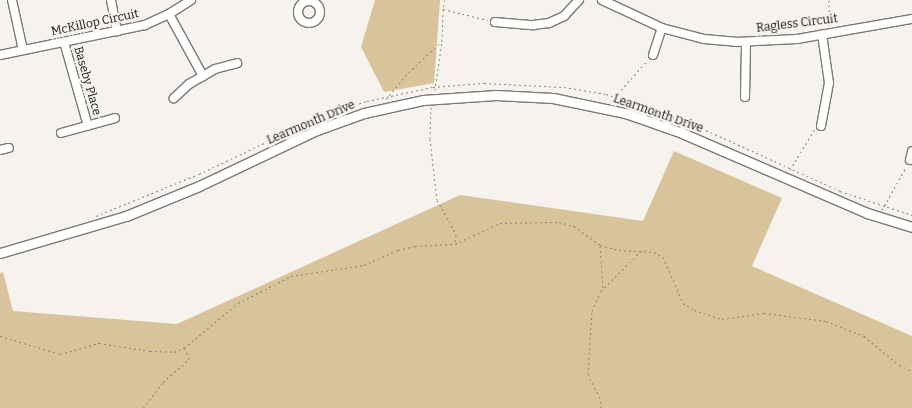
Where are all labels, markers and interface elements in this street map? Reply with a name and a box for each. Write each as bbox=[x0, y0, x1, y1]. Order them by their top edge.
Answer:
street label: McKillop Circuit bbox=[50, 7, 140, 39]
street label: Ragless Circuit bbox=[755, 12, 839, 36]
street label: Baseby Place bbox=[70, 45, 104, 117]
street label: Learmonth Drive bbox=[611, 92, 705, 136]
street label: Learmonth Drive bbox=[265, 98, 357, 148]

